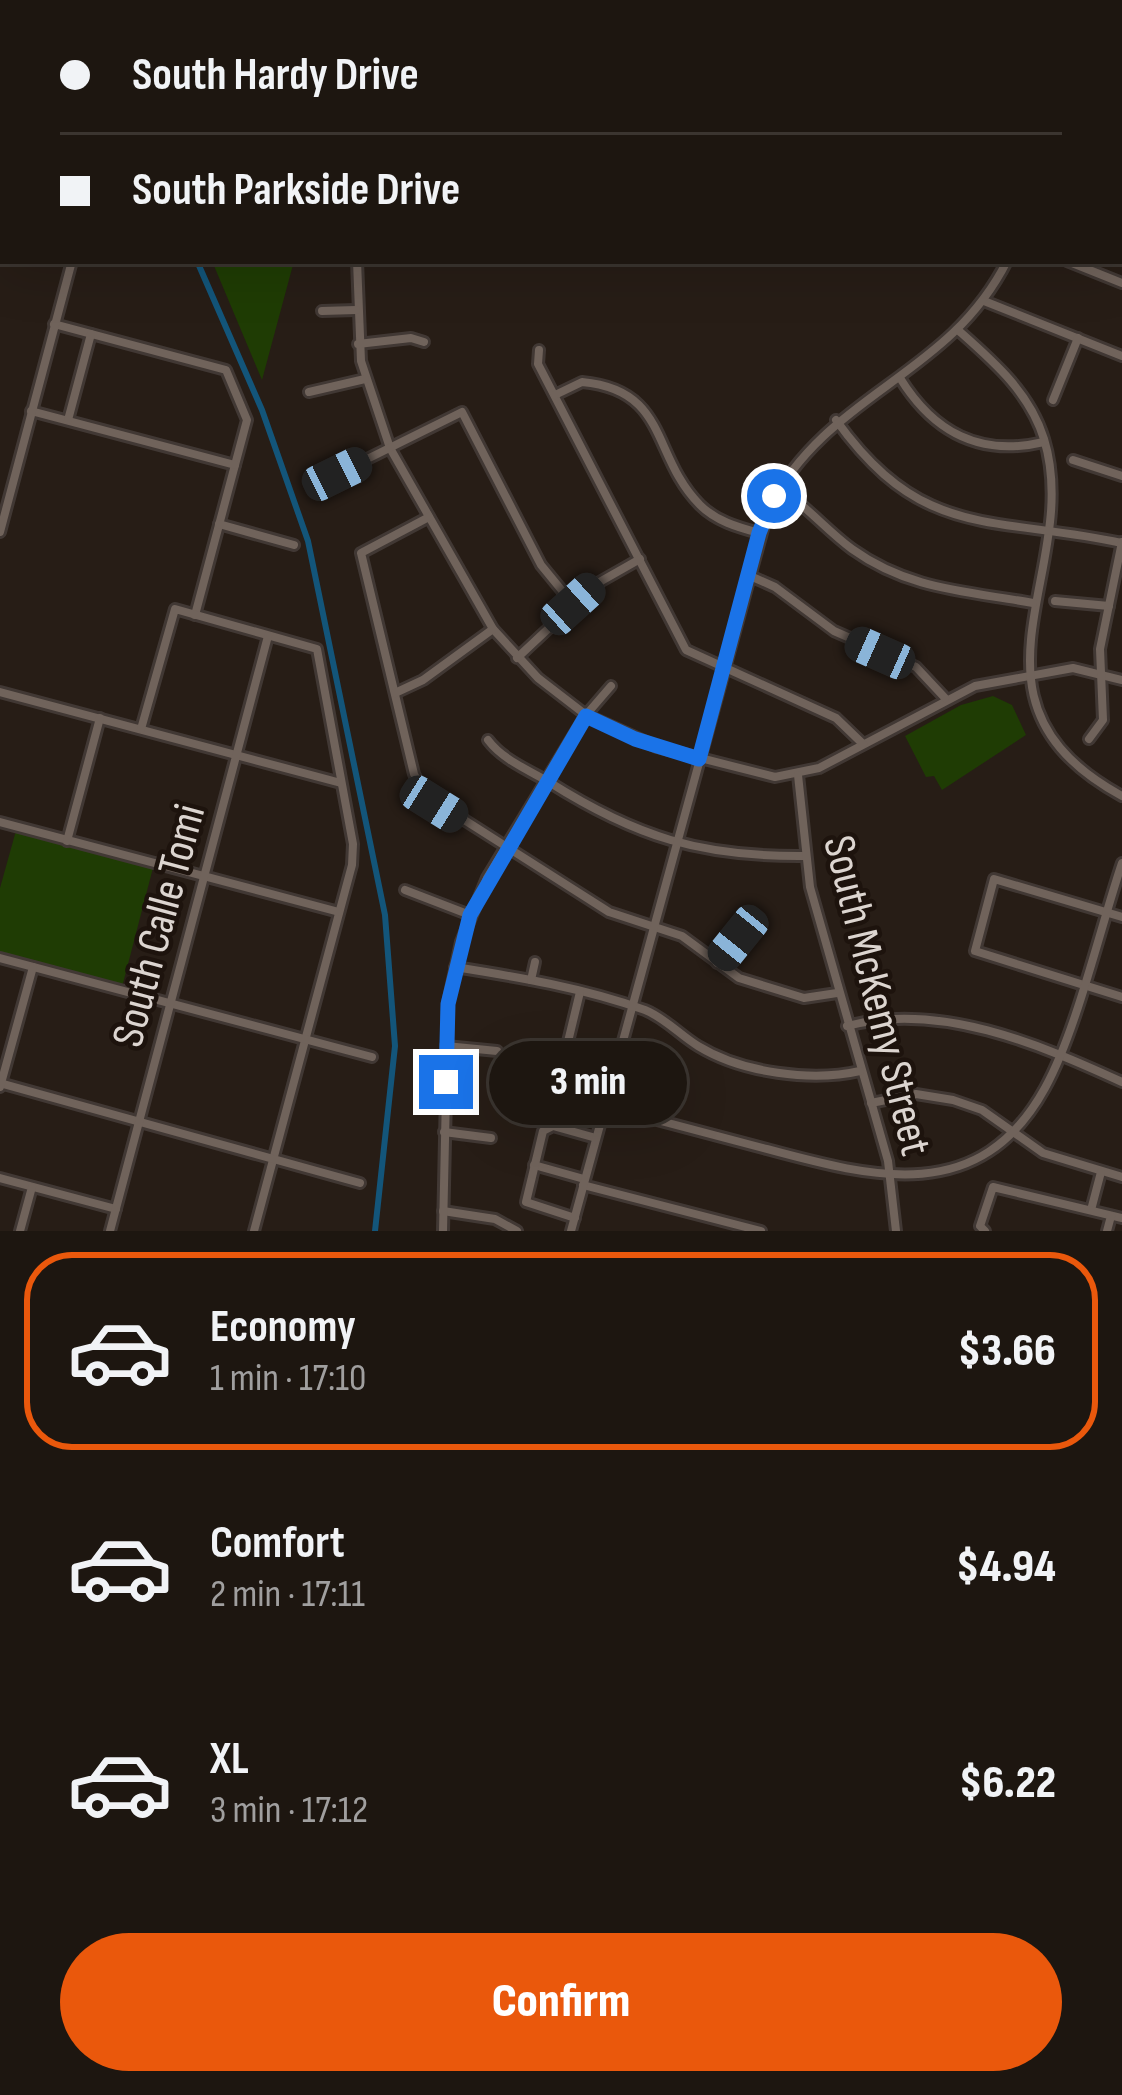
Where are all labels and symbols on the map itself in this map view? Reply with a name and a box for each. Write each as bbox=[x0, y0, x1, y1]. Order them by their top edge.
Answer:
car bbox=[297, 442, 377, 506]
route start bbox=[747, 469, 801, 523]
car bbox=[534, 567, 612, 641]
car bbox=[840, 622, 920, 684]
car bbox=[394, 770, 474, 838]
street label: South Calle Tomi bbox=[101, 799, 218, 1053]
street label: South McKemy Street bbox=[810, 830, 943, 1161]
car bbox=[701, 899, 775, 977]
callout: 3 min bbox=[488, 1040, 686, 1124]
route end bbox=[419, 1055, 473, 1109]

